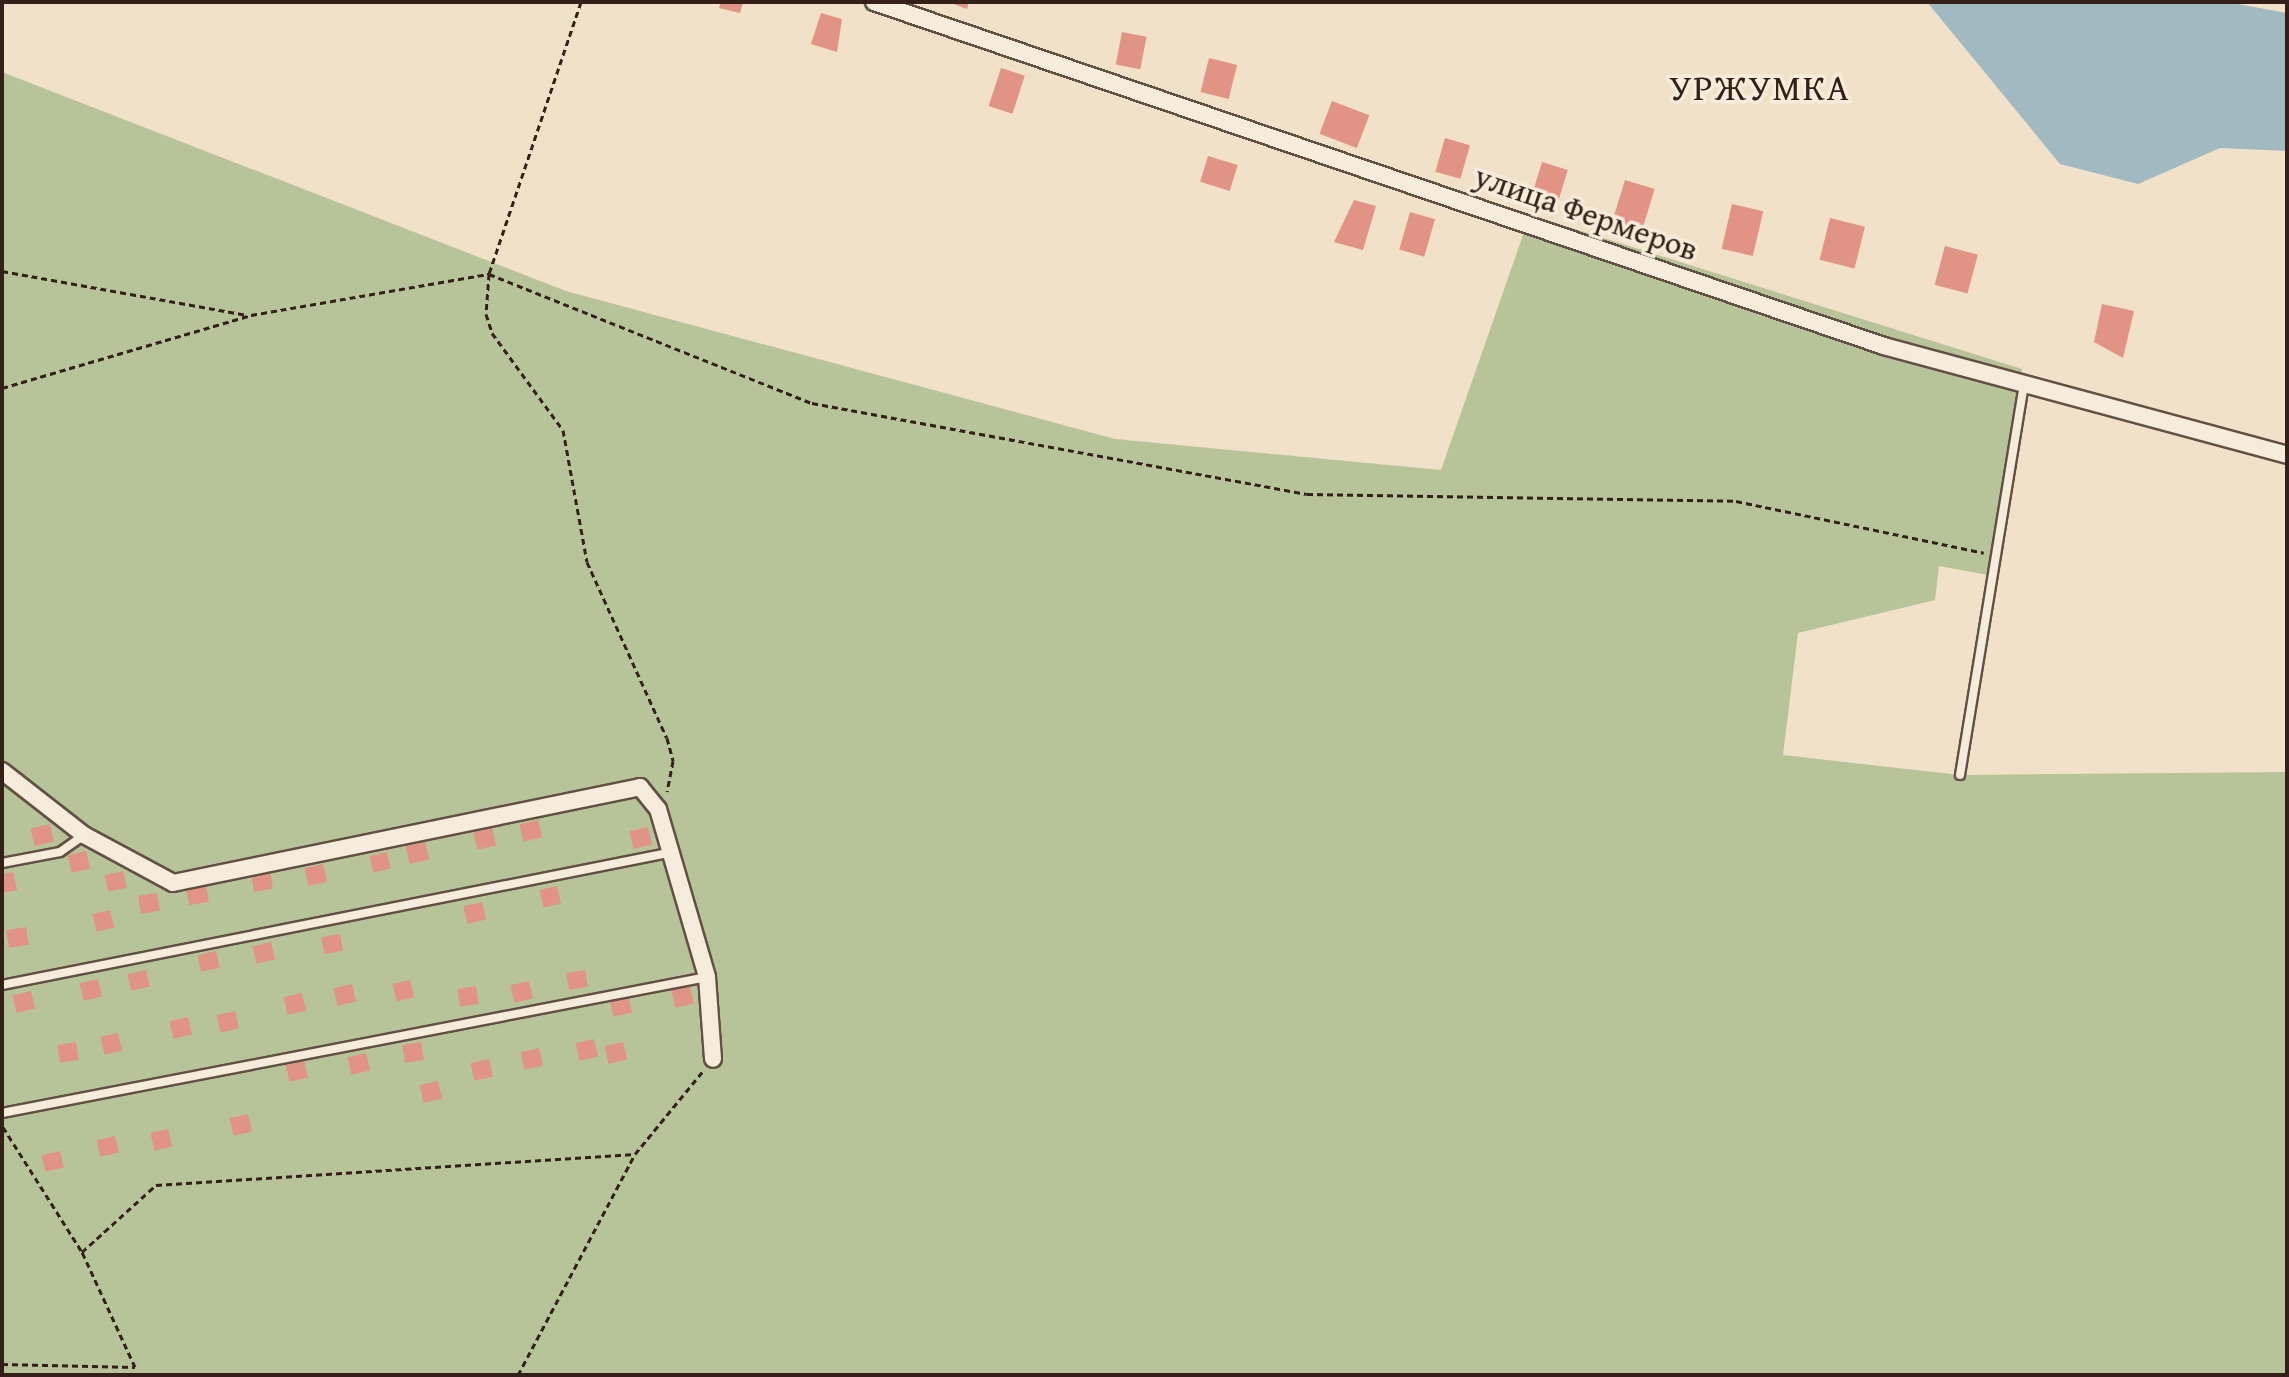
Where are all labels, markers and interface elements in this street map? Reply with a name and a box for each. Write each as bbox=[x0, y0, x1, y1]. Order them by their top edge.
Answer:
district label: УРЖУМКА bbox=[1669, 65, 1851, 109]
street label: улица Фермеров bbox=[1469, 157, 1703, 269]

